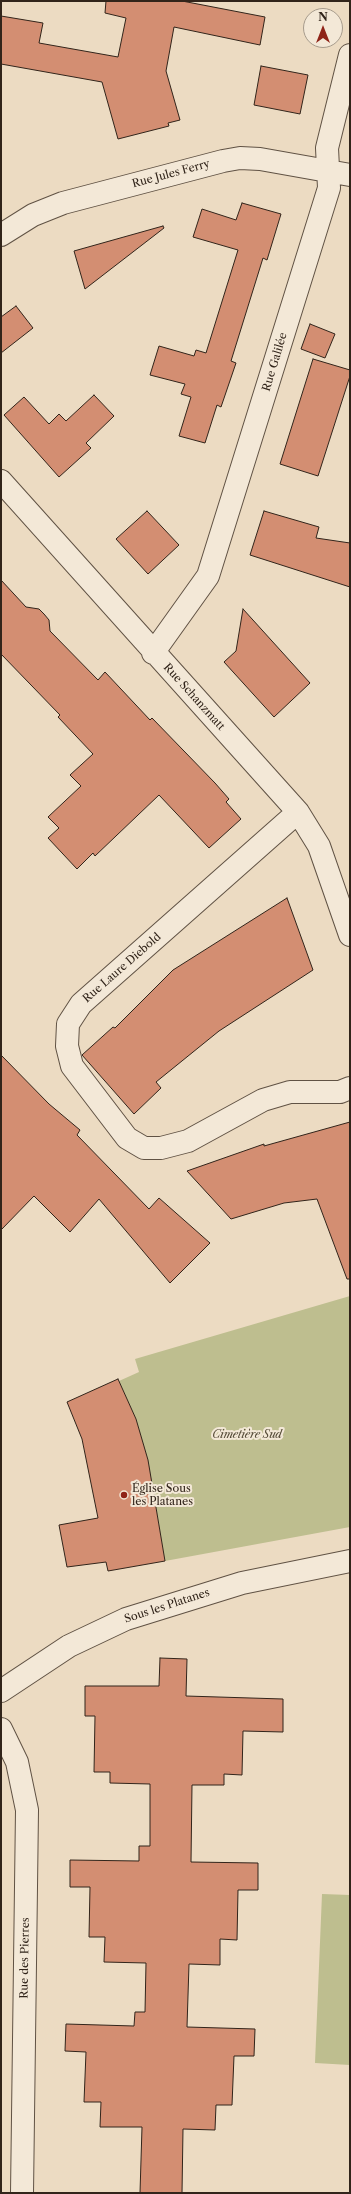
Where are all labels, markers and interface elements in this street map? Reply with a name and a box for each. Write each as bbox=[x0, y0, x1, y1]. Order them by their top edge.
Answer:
north arrow bbox=[303, 8, 343, 48]
text: N bbox=[318, 10, 328, 24]
street label: Rue Jules Ferry bbox=[131, 157, 211, 191]
street label: Rue Galilée bbox=[260, 331, 290, 393]
street label: Rue Schanzmatt bbox=[161, 661, 227, 733]
street label: Rue Laure Diebold bbox=[80, 931, 164, 1005]
park label: Cimetière Sud bbox=[212, 1428, 282, 1442]
place label: Église Sous les Platanes bbox=[132, 1482, 193, 1508]
marker: Église Sous les Platanes bbox=[119, 1490, 129, 1500]
street label: Sous les Platanes bbox=[123, 1586, 211, 1626]
street label: Rue des Pierres bbox=[18, 1917, 32, 1999]

